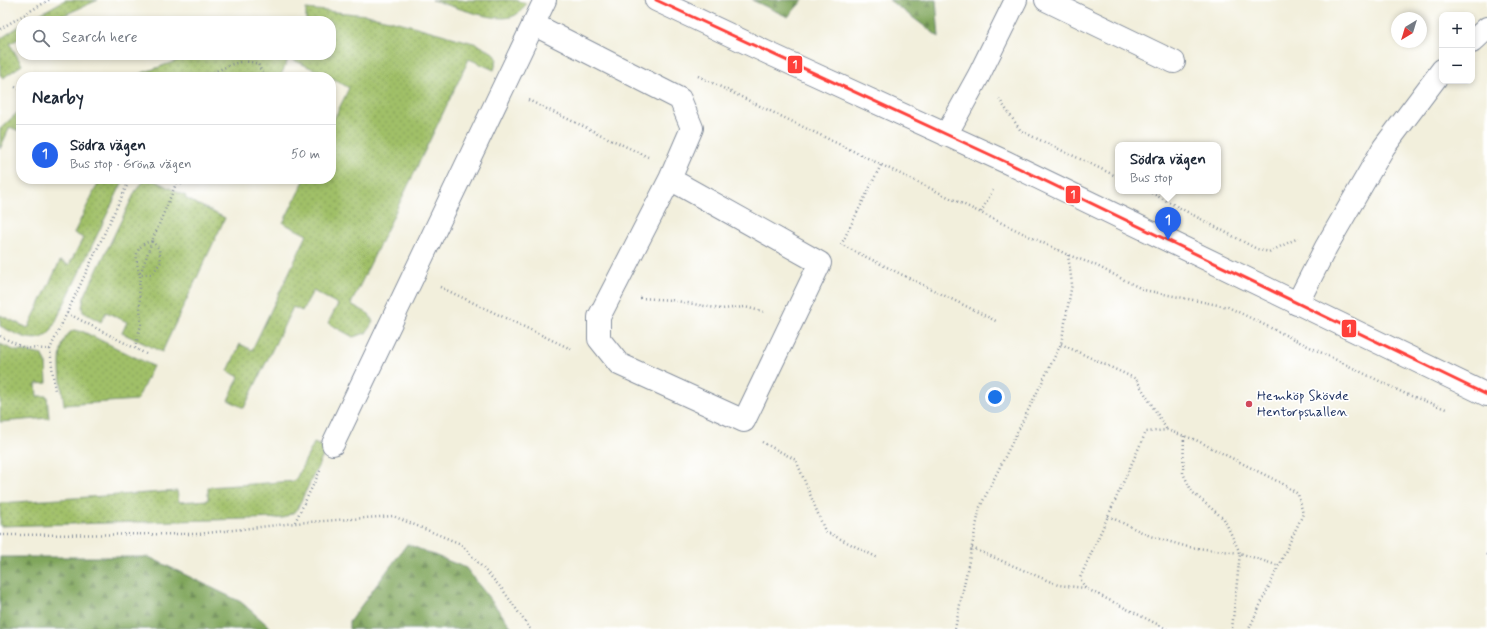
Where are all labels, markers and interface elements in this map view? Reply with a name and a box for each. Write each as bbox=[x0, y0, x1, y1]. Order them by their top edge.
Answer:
north arrow bbox=[1391, 12, 1427, 48]
map controls bbox=[1439, 12, 1475, 84]
button: + bbox=[1439, 12, 1475, 48]
search box bbox=[16, 16, 336, 60]
icon: search bbox=[30, 27, 52, 49]
text: Search here bbox=[62, 28, 138, 48]
button: − bbox=[1439, 48, 1475, 84]
line badge: 1 bbox=[787, 55, 803, 74]
text: 1 bbox=[793, 58, 798, 72]
text: Nearby bbox=[32, 87, 84, 109]
text: Södra vägen bbox=[70, 136, 146, 156]
popup bbox=[1115, 142, 1221, 194]
text: 1 bbox=[42, 146, 48, 163]
text: 50 m bbox=[291, 146, 320, 163]
text: Södra vägen bbox=[1130, 150, 1206, 170]
text: Bus stop · Gröna vägen bbox=[70, 156, 192, 173]
text: Bus stop bbox=[1130, 170, 1173, 187]
line badge: 1 bbox=[1065, 185, 1081, 204]
text: 1 bbox=[1071, 188, 1076, 202]
pin: 1 bbox=[1155, 207, 1181, 240]
line badge: 1 bbox=[1341, 319, 1357, 338]
text: 1 bbox=[1347, 322, 1352, 336]
your location bbox=[985, 387, 1005, 407]
place label: Hemköp Skövde Hentorpshallen bbox=[1257, 387, 1349, 421]
marker: Hemköp Skövde Hentorpshallen bbox=[1244, 399, 1254, 409]

